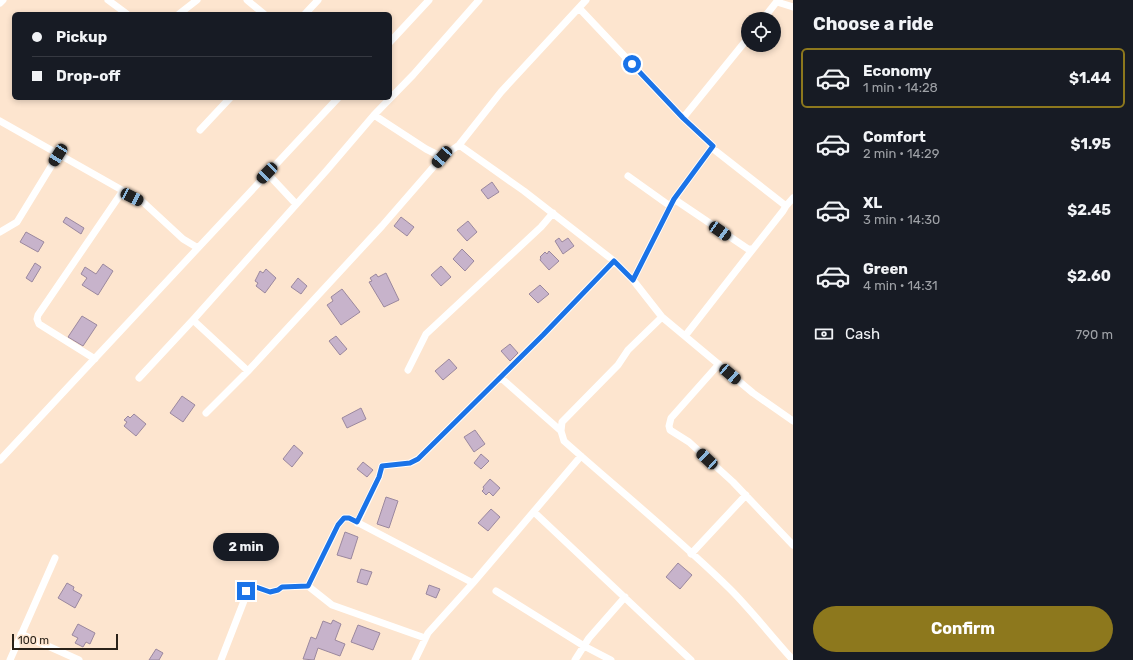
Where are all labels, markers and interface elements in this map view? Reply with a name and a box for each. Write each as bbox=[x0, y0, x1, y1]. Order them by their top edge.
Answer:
map controls bbox=[741, 12, 781, 52]
button: locate bbox=[741, 12, 781, 52]
text: Choose a ride bbox=[813, 13, 934, 35]
text: Pickup bbox=[56, 28, 107, 46]
route start bbox=[623, 55, 641, 73]
icon: car bbox=[815, 60, 851, 96]
text: Economy bbox=[863, 62, 932, 80]
text: Drop-off bbox=[56, 67, 120, 85]
text: $1.44 bbox=[1069, 69, 1111, 87]
text: 1 min · 14:28 bbox=[863, 80, 938, 95]
icon: car bbox=[815, 126, 851, 162]
text: Comfort bbox=[863, 128, 926, 146]
text: $1.95 bbox=[1071, 135, 1111, 153]
car bbox=[47, 142, 69, 168]
car bbox=[430, 144, 454, 170]
text: 2 min · 14:29 bbox=[863, 146, 939, 161]
car bbox=[254, 160, 280, 186]
car bbox=[119, 186, 145, 208]
icon: car bbox=[815, 192, 851, 228]
text: XL bbox=[863, 194, 882, 212]
text: $2.45 bbox=[1067, 201, 1111, 219]
text: 3 min · 14:30 bbox=[863, 212, 940, 227]
car bbox=[707, 219, 733, 243]
icon: car bbox=[815, 258, 851, 294]
text: Green bbox=[863, 260, 908, 278]
text: $2.60 bbox=[1067, 267, 1111, 285]
text: 4 min · 14:31 bbox=[863, 278, 938, 293]
icon: cash bbox=[813, 323, 835, 345]
text: Cash bbox=[845, 325, 880, 343]
text: 790 m bbox=[1076, 327, 1113, 342]
car bbox=[717, 362, 743, 386]
car bbox=[694, 446, 720, 472]
callout: 2 min bbox=[213, 533, 279, 561]
text: 2 min bbox=[228, 539, 264, 554]
route end bbox=[237, 582, 255, 600]
button: Confirm bbox=[813, 606, 1113, 652]
scale bar bbox=[12, 632, 118, 651]
text: 100 m bbox=[18, 634, 49, 647]

